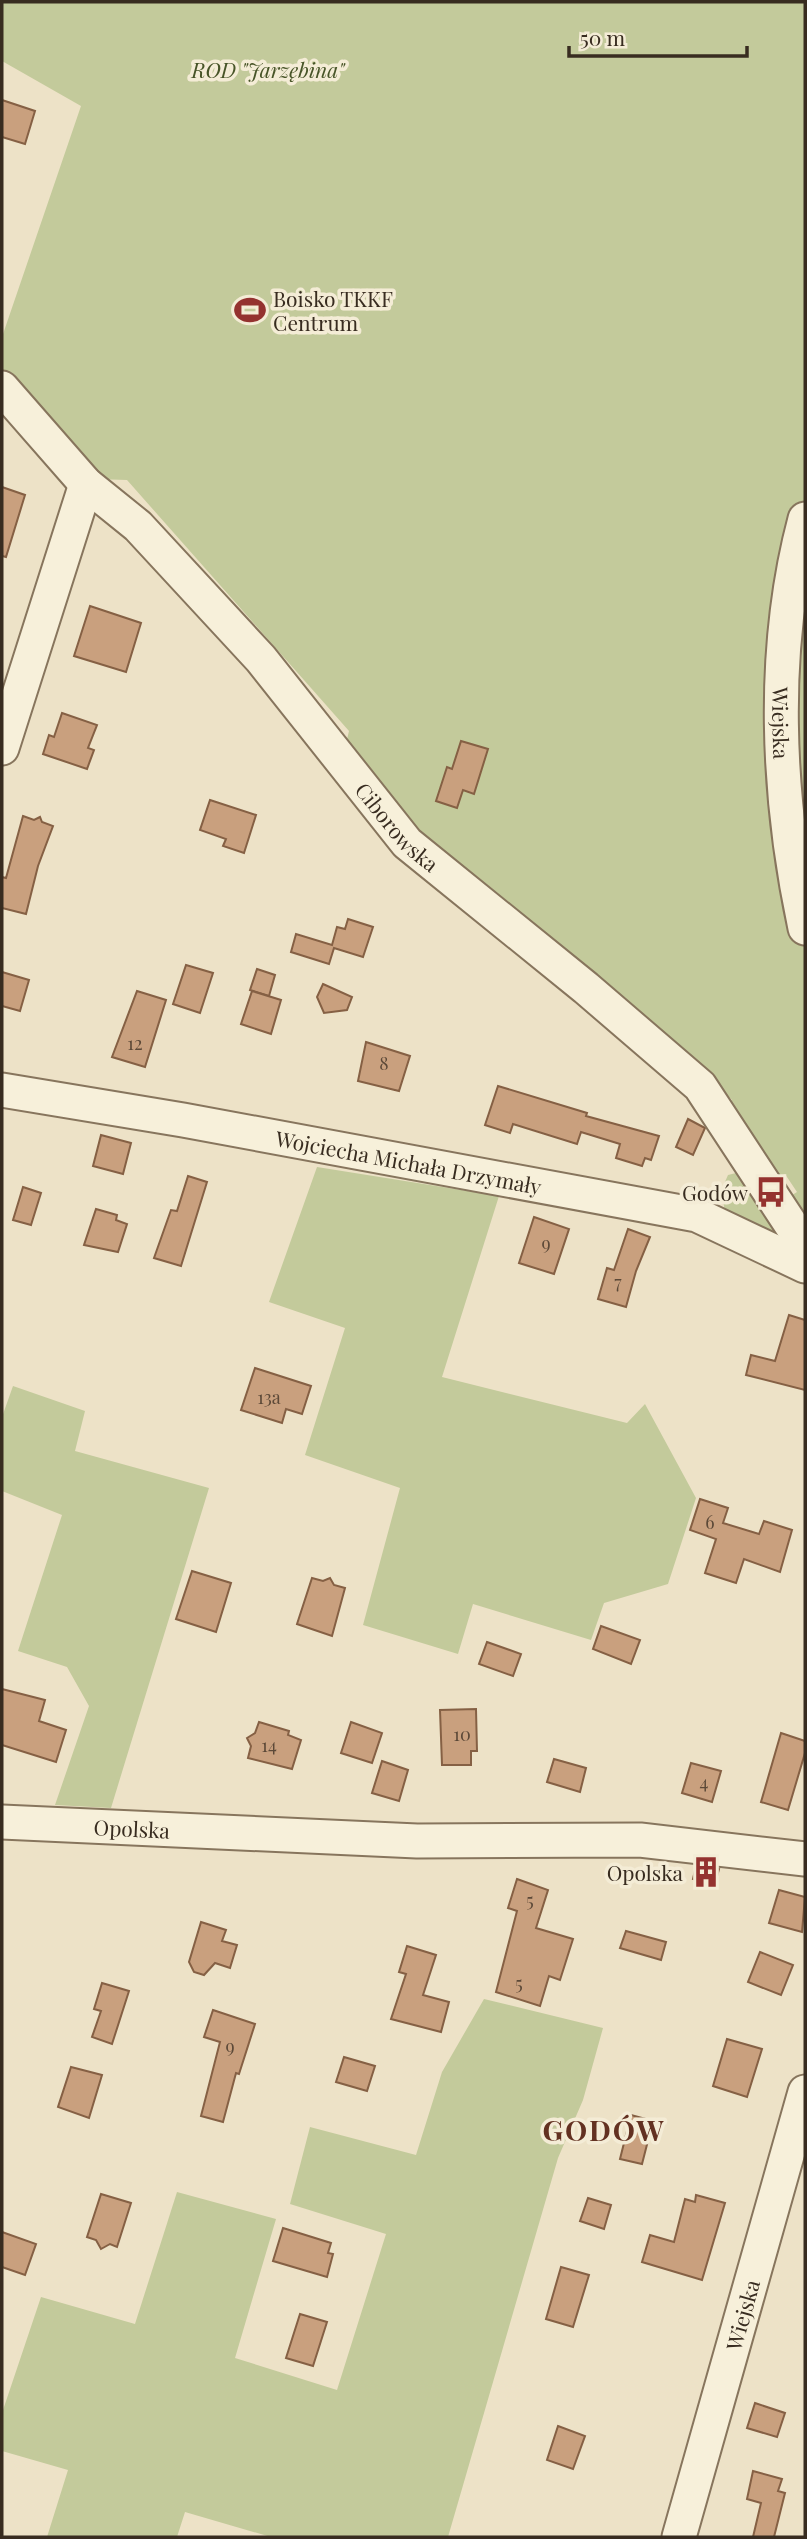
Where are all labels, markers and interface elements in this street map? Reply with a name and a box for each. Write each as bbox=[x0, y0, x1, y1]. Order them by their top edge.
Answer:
scale bar bbox=[569, 14, 748, 58]
text: 50 m bbox=[580, 23, 626, 51]
park label: ROD "Jarzębina" bbox=[191, 55, 346, 83]
place label: Boisko TKKF Centrum bbox=[273, 284, 393, 336]
sports icon: Boisko TKKF Centrum bbox=[233, 293, 267, 327]
street label: Wiejska bbox=[767, 686, 796, 760]
street label: Ciborowska bbox=[350, 776, 445, 878]
house number: 12 bbox=[127, 1031, 143, 1055]
house number: 8 bbox=[379, 1051, 389, 1075]
street label: Wojciecha Michała Drzymały bbox=[273, 1123, 544, 1200]
bus stop icon: Godów bbox=[754, 1175, 788, 1209]
place label: Godów bbox=[682, 1178, 749, 1206]
house number: 9 bbox=[541, 1231, 551, 1255]
house number: 7 bbox=[614, 1270, 622, 1294]
house number: 13a bbox=[257, 1385, 281, 1409]
house number: 6 bbox=[705, 1510, 715, 1534]
house number: 10 bbox=[453, 1722, 471, 1746]
house number: 14 bbox=[261, 1733, 277, 1757]
house number: 4 bbox=[700, 1770, 709, 1794]
street label: Opolska bbox=[93, 1812, 171, 1844]
building icon: Opolska bbox=[689, 1855, 723, 1889]
place label: Opolska bbox=[607, 1858, 684, 1886]
house number: 5 bbox=[526, 1888, 534, 1912]
house number: 5 bbox=[515, 1971, 523, 1995]
house number: 9 bbox=[225, 2034, 235, 2058]
district label: GODÓW bbox=[542, 2111, 666, 2148]
street label: Wiejska bbox=[718, 2276, 765, 2354]

